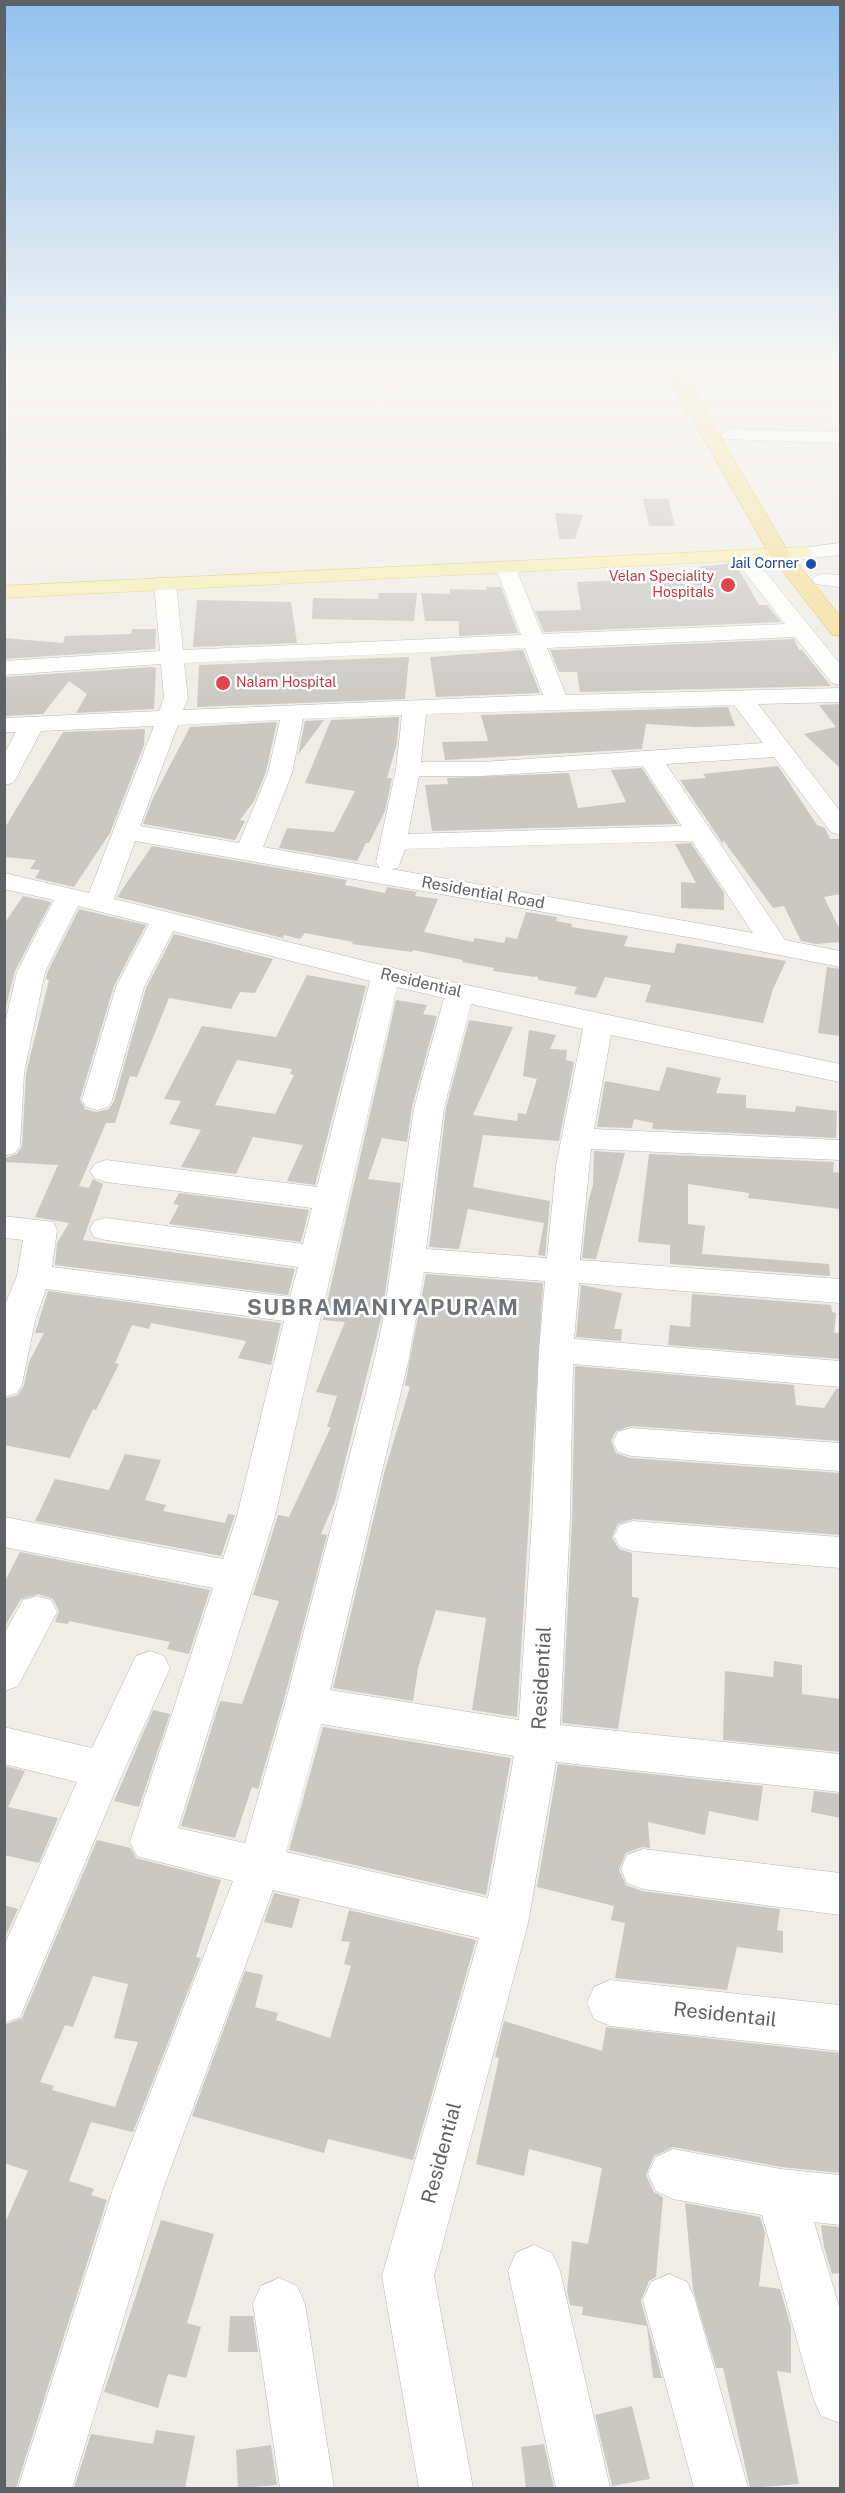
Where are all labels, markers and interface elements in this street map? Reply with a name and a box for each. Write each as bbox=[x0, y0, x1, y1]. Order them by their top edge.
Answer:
place label: Jail Corner bbox=[730, 556, 799, 572]
marker: Jail Corner bbox=[804, 557, 818, 571]
place label: Velan Speciality Hospitals bbox=[609, 569, 714, 602]
marker: Velan Speciality Hospitals bbox=[719, 576, 737, 594]
marker: Nalam Hospital bbox=[214, 674, 232, 692]
place label: Nalam Hospital bbox=[236, 675, 336, 691]
street label: Residential Road bbox=[420, 873, 546, 913]
street label: Residential bbox=[378, 964, 464, 1002]
district label: SUBRAMANIYAPURAM bbox=[247, 1295, 519, 1321]
street label: Residential bbox=[527, 1626, 557, 1730]
street label: Residentail bbox=[672, 1998, 778, 2032]
street label: Residential bbox=[417, 2100, 467, 2206]

